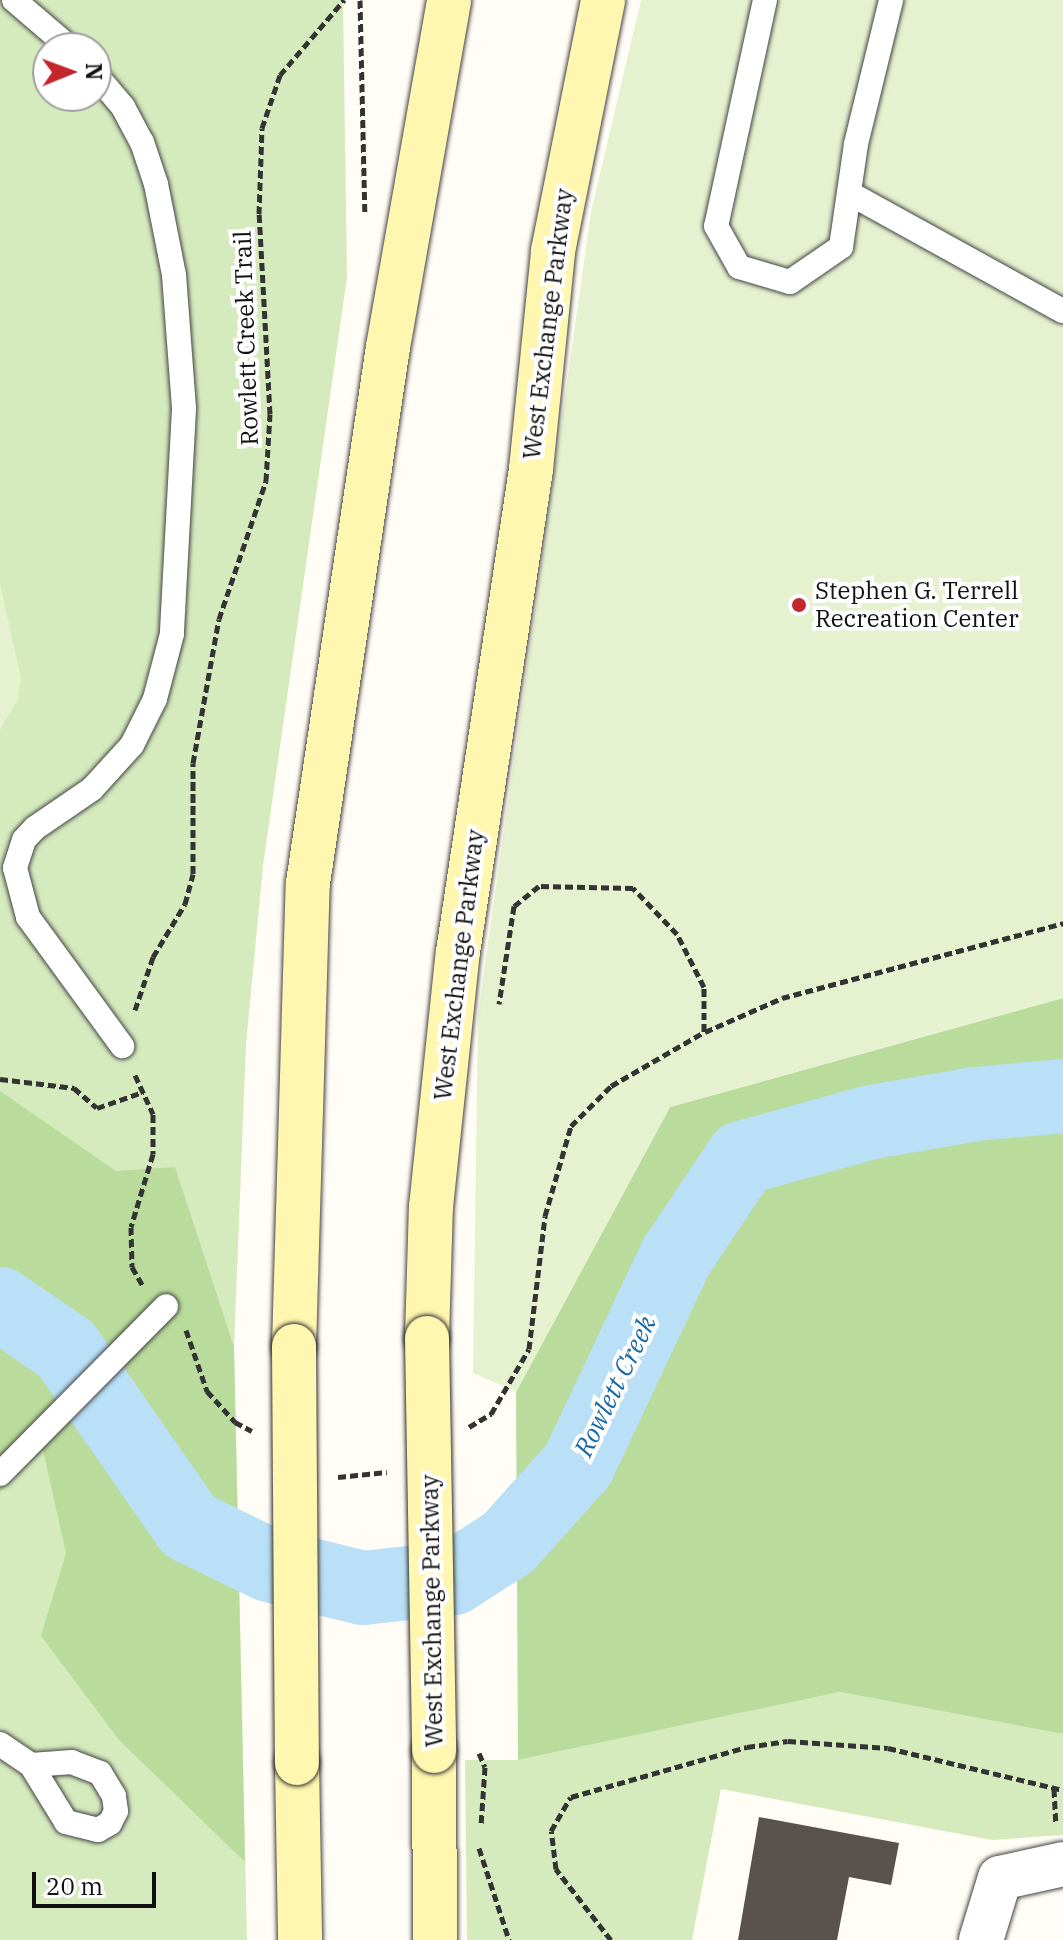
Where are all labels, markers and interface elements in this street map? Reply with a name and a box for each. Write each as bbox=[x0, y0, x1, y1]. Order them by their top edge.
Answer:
north arrow bbox=[32, 32, 112, 112]
text: N bbox=[80, 63, 109, 81]
street label: West Exchange Parkway bbox=[517, 187, 579, 461]
street label: Rowlett Creek Trail bbox=[228, 230, 264, 446]
place label: Stephen G. Terrell Recreation Center bbox=[815, 577, 1019, 633]
marker: Stephen G. Terrell Recreation Center bbox=[790, 596, 808, 614]
street label: West Exchange Parkway bbox=[428, 828, 490, 1102]
water label: Rowlett Creek bbox=[568, 1311, 662, 1461]
street label: West Exchange Parkway bbox=[415, 1474, 449, 1748]
scale bar bbox=[36, 1856, 160, 1906]
text: 20 m bbox=[46, 1870, 103, 1902]

